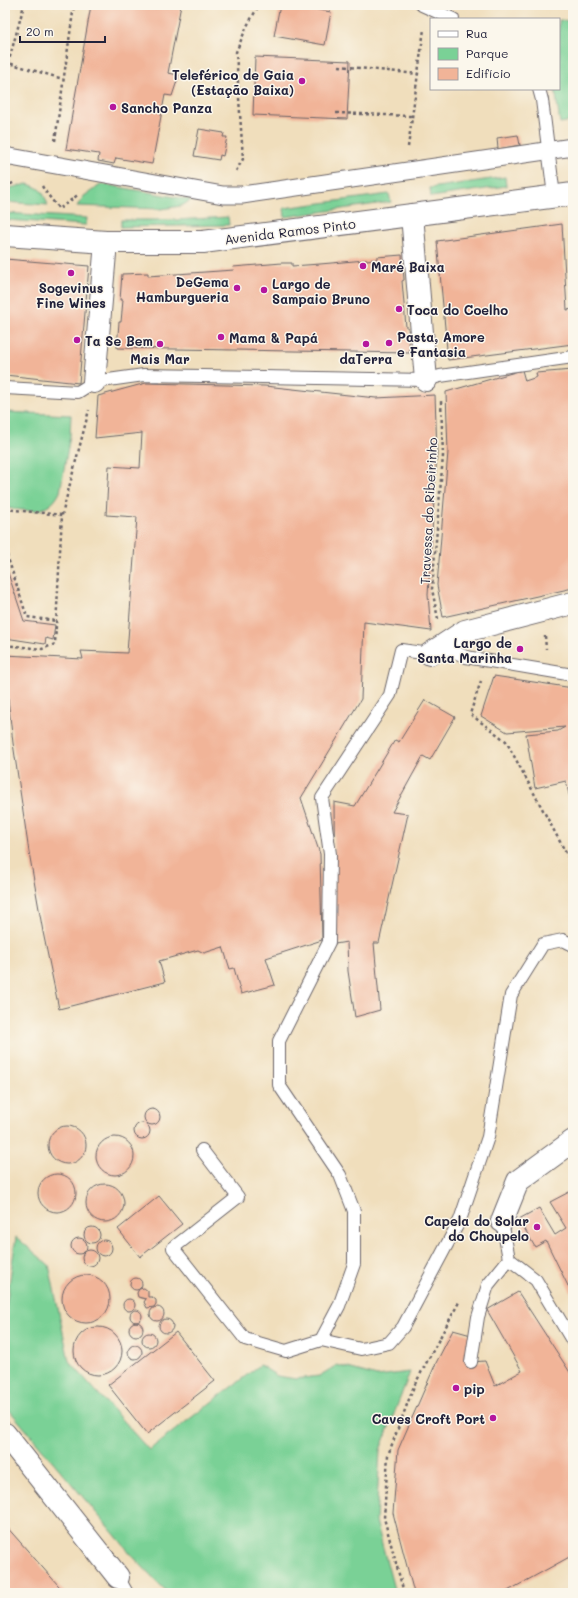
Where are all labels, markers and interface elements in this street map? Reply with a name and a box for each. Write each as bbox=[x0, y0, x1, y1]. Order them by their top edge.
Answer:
scale bar bbox=[20, 18, 105, 44]
legend bbox=[430, 18, 560, 90]
text: 20 m bbox=[26, 23, 54, 39]
text: Rua bbox=[466, 25, 488, 41]
text: Parque bbox=[466, 45, 509, 61]
text: Edifício bbox=[466, 65, 510, 81]
place label: Teleférico de Gaia (Estação Baixa) bbox=[172, 66, 294, 98]
marker: Teleférico de Gaia (Estação Baixa) bbox=[297, 76, 307, 86]
place label: Sancho Panza bbox=[121, 99, 212, 116]
marker: Sancho Panza bbox=[108, 102, 118, 112]
street label: Avenida Ramos Pinto bbox=[224, 214, 357, 247]
place label: Maré Baixa bbox=[371, 258, 445, 275]
marker: Maré Baixa bbox=[358, 261, 368, 271]
marker: Sogevinus Fine Wines bbox=[66, 268, 76, 278]
place label: DeGema Hamburgueria bbox=[136, 273, 229, 305]
place label: Largo de Sampaio Bruno bbox=[272, 275, 370, 307]
place label: Sogevinus Fine Wines bbox=[36, 279, 106, 311]
marker: DeGema Hamburgueria bbox=[232, 283, 242, 293]
marker: Largo de Sampaio Bruno bbox=[259, 285, 269, 295]
place label: Toca do Coelho bbox=[407, 301, 508, 318]
marker: Toca do Coelho bbox=[394, 304, 404, 314]
place label: Pasta, Amore e Fantasia bbox=[397, 328, 485, 360]
place label: Mama & Papá bbox=[229, 329, 318, 346]
place label: Ta Se Bem bbox=[85, 332, 153, 349]
marker: Mama & Papá bbox=[216, 332, 226, 342]
marker: Ta Se Bem bbox=[72, 335, 82, 345]
marker: Pasta, Amore e Fantasia bbox=[384, 338, 394, 348]
marker: Mais Mar bbox=[155, 339, 165, 349]
marker: daTerra bbox=[361, 339, 371, 349]
place label: Mais Mar bbox=[130, 350, 190, 367]
place label: daTerra bbox=[339, 350, 393, 367]
street label: Travessa do Ribeirinho bbox=[416, 437, 440, 585]
place label: Largo de Santa Marinha bbox=[417, 634, 512, 666]
marker: Largo de Santa Marinha bbox=[515, 644, 525, 654]
place label: Capela do Solar do Choupelo bbox=[424, 1212, 529, 1244]
marker: Capela do Solar do Choupelo bbox=[532, 1222, 542, 1232]
place label: pip bbox=[464, 1380, 485, 1397]
marker: pip bbox=[451, 1383, 461, 1393]
place label: Caves Croft Port bbox=[372, 1410, 485, 1427]
marker: Caves Croft Port bbox=[488, 1413, 498, 1423]

